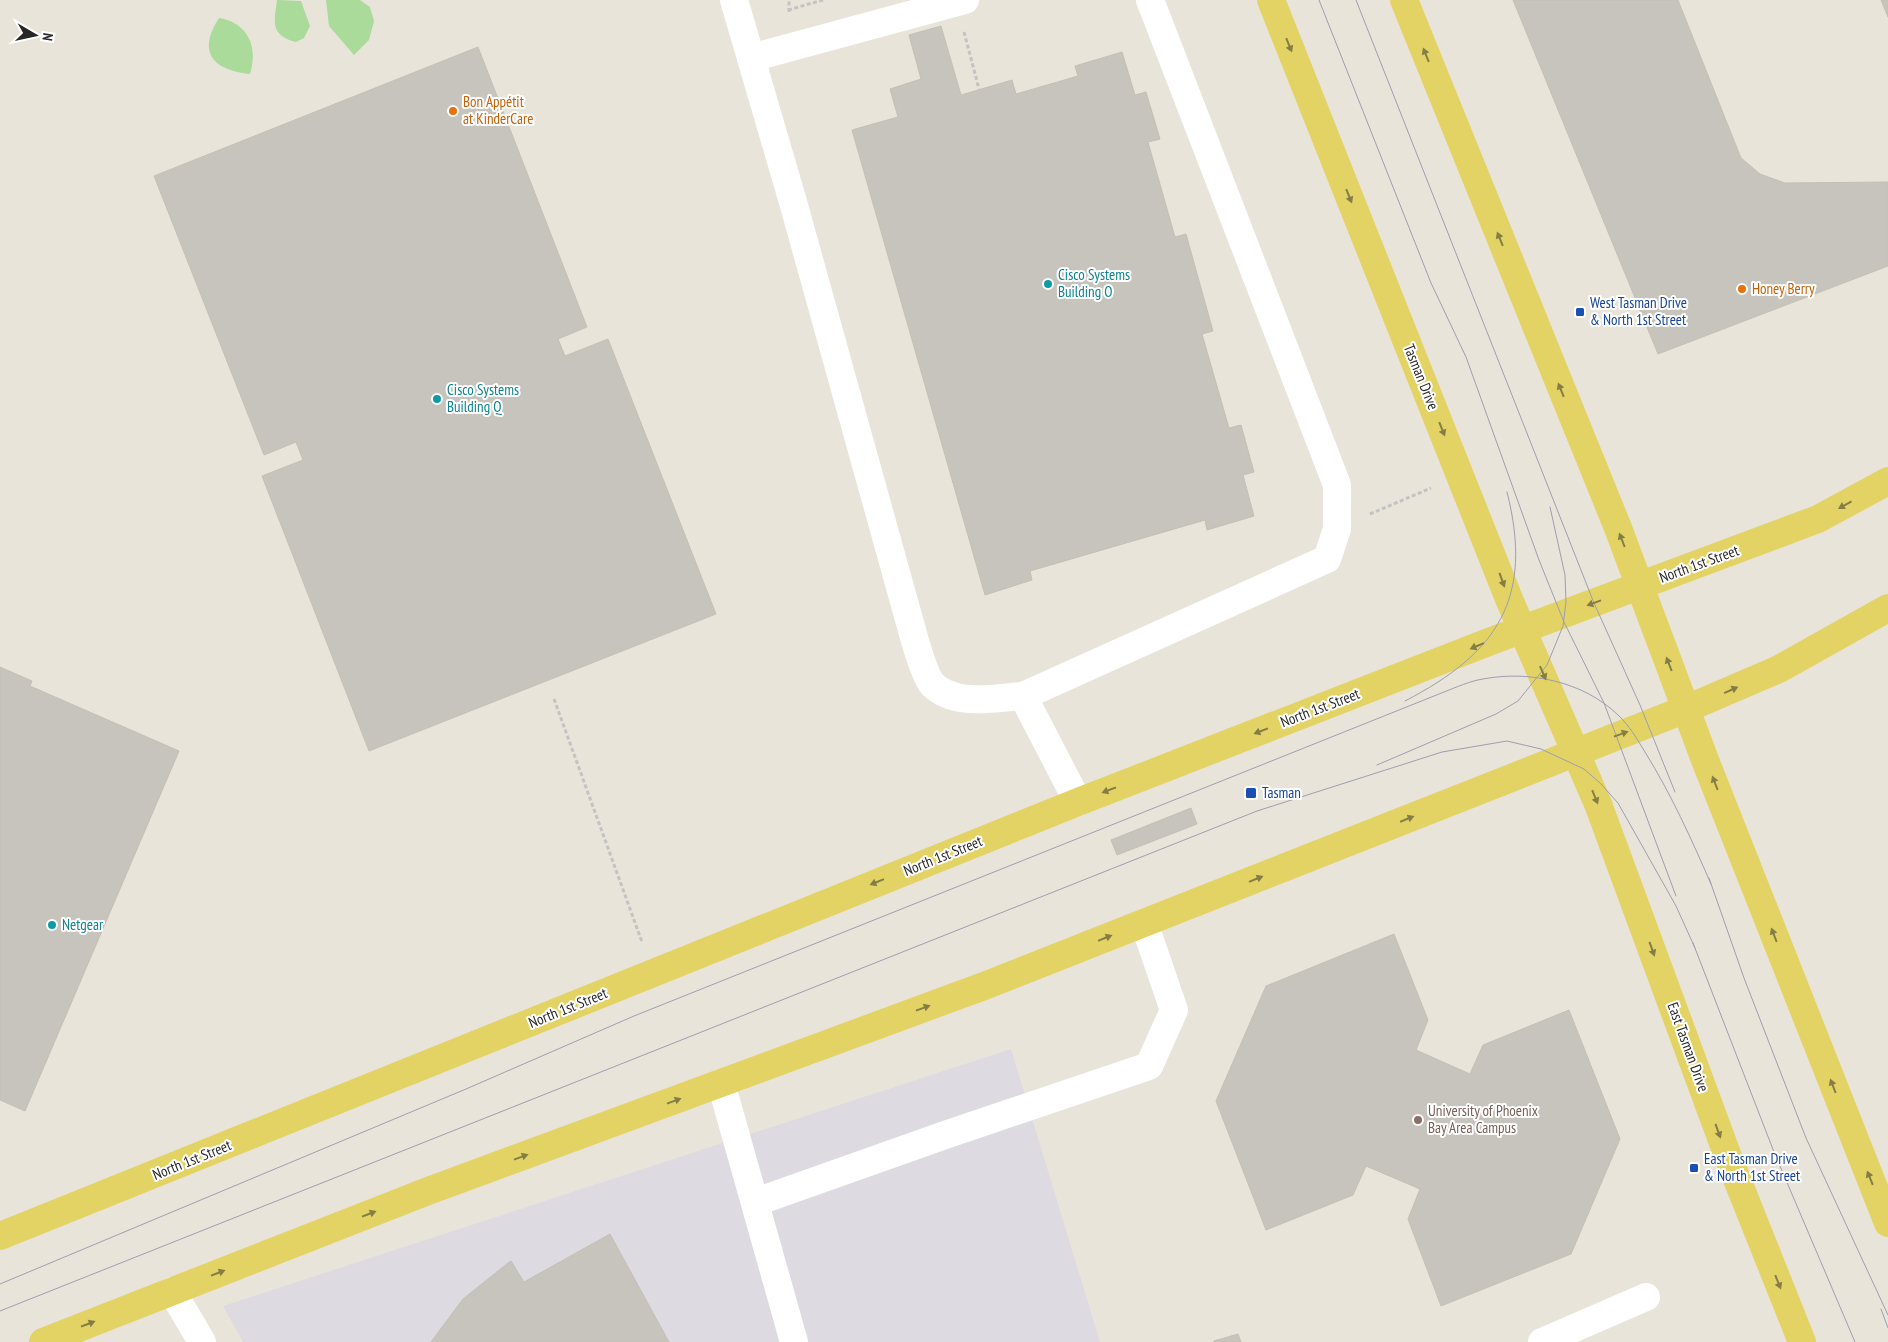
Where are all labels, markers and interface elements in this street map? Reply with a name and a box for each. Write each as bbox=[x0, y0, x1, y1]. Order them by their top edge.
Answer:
north arrow bbox=[10, 10, 60, 60]
text: N bbox=[38, 32, 57, 42]
one-way arrow bbox=[1285, 38, 1293, 53]
one-way arrow bbox=[1422, 47, 1430, 62]
place label: Bon Appétit at KinderCare bbox=[463, 92, 533, 128]
marker: Bon Appétit at KinderCare bbox=[447, 105, 459, 117]
one-way arrow bbox=[1345, 189, 1353, 204]
one-way arrow bbox=[1496, 231, 1504, 246]
place label: Cisco Systems Building O bbox=[1058, 265, 1130, 301]
marker: Cisco Systems Building O bbox=[1042, 278, 1054, 290]
place label: Honey Berry bbox=[1752, 279, 1815, 298]
marker: Honey Berry bbox=[1736, 283, 1748, 295]
place label: West Tasman Drive & North 1st Street bbox=[1590, 293, 1687, 329]
marker: West Tasman Drive & North 1st Street bbox=[1574, 306, 1586, 318]
street label: Tasman Drive bbox=[1400, 341, 1443, 412]
place label: Cisco Systems Building Q bbox=[447, 380, 519, 416]
one-way arrow bbox=[1557, 382, 1565, 397]
marker: Cisco Systems Building Q bbox=[431, 393, 443, 405]
one-way arrow bbox=[1438, 421, 1446, 436]
one-way arrow bbox=[1838, 501, 1853, 509]
one-way arrow bbox=[1618, 532, 1626, 547]
street label: North 1st Street bbox=[1657, 540, 1741, 587]
one-way arrow bbox=[1499, 572, 1506, 587]
one-way arrow bbox=[1586, 600, 1601, 607]
one-way arrow bbox=[1470, 643, 1485, 651]
one-way arrow bbox=[1665, 656, 1673, 671]
one-way arrow bbox=[1539, 666, 1547, 680]
street label: North 1st Street bbox=[1278, 684, 1362, 731]
one-way arrow bbox=[1724, 685, 1738, 693]
one-way arrow bbox=[1253, 727, 1268, 735]
one-way arrow bbox=[1614, 730, 1629, 738]
one-way arrow bbox=[1710, 776, 1718, 790]
place label: Tasman bbox=[1262, 783, 1301, 802]
one-way arrow bbox=[1102, 786, 1117, 794]
marker: Tasman bbox=[1244, 786, 1258, 800]
one-way arrow bbox=[1592, 789, 1600, 804]
one-way arrow bbox=[1400, 815, 1415, 823]
street label: North 1st Street bbox=[901, 831, 985, 880]
one-way arrow bbox=[1249, 874, 1263, 882]
one-way arrow bbox=[870, 879, 884, 887]
place label: Netgear bbox=[62, 915, 104, 934]
marker: Netgear bbox=[46, 919, 58, 931]
one-way arrow bbox=[1770, 927, 1777, 942]
one-way arrow bbox=[1098, 934, 1112, 942]
one-way arrow bbox=[1648, 942, 1656, 957]
street label: North 1st Street bbox=[526, 983, 610, 1032]
street label: East Tasman Drive bbox=[1664, 1000, 1713, 1094]
one-way arrow bbox=[916, 1004, 931, 1012]
one-way arrow bbox=[1829, 1079, 1837, 1093]
one-way arrow bbox=[666, 1097, 681, 1104]
place label: University of Phoenix Bay Area Campus bbox=[1428, 1101, 1538, 1137]
marker: University of Phoenix Bay Area Campus bbox=[1412, 1114, 1424, 1126]
one-way arrow bbox=[1714, 1124, 1722, 1139]
street label: North 1st Street bbox=[150, 1135, 234, 1184]
place label: East Tasman Drive & North 1st Street bbox=[1704, 1149, 1800, 1185]
one-way arrow bbox=[514, 1153, 529, 1161]
marker: East Tasman Drive & North 1st Street bbox=[1688, 1162, 1700, 1174]
one-way arrow bbox=[1866, 1170, 1874, 1185]
one-way arrow bbox=[362, 1210, 377, 1218]
one-way arrow bbox=[211, 1269, 225, 1277]
one-way arrow bbox=[1774, 1275, 1782, 1290]
one-way arrow bbox=[81, 1320, 96, 1328]

